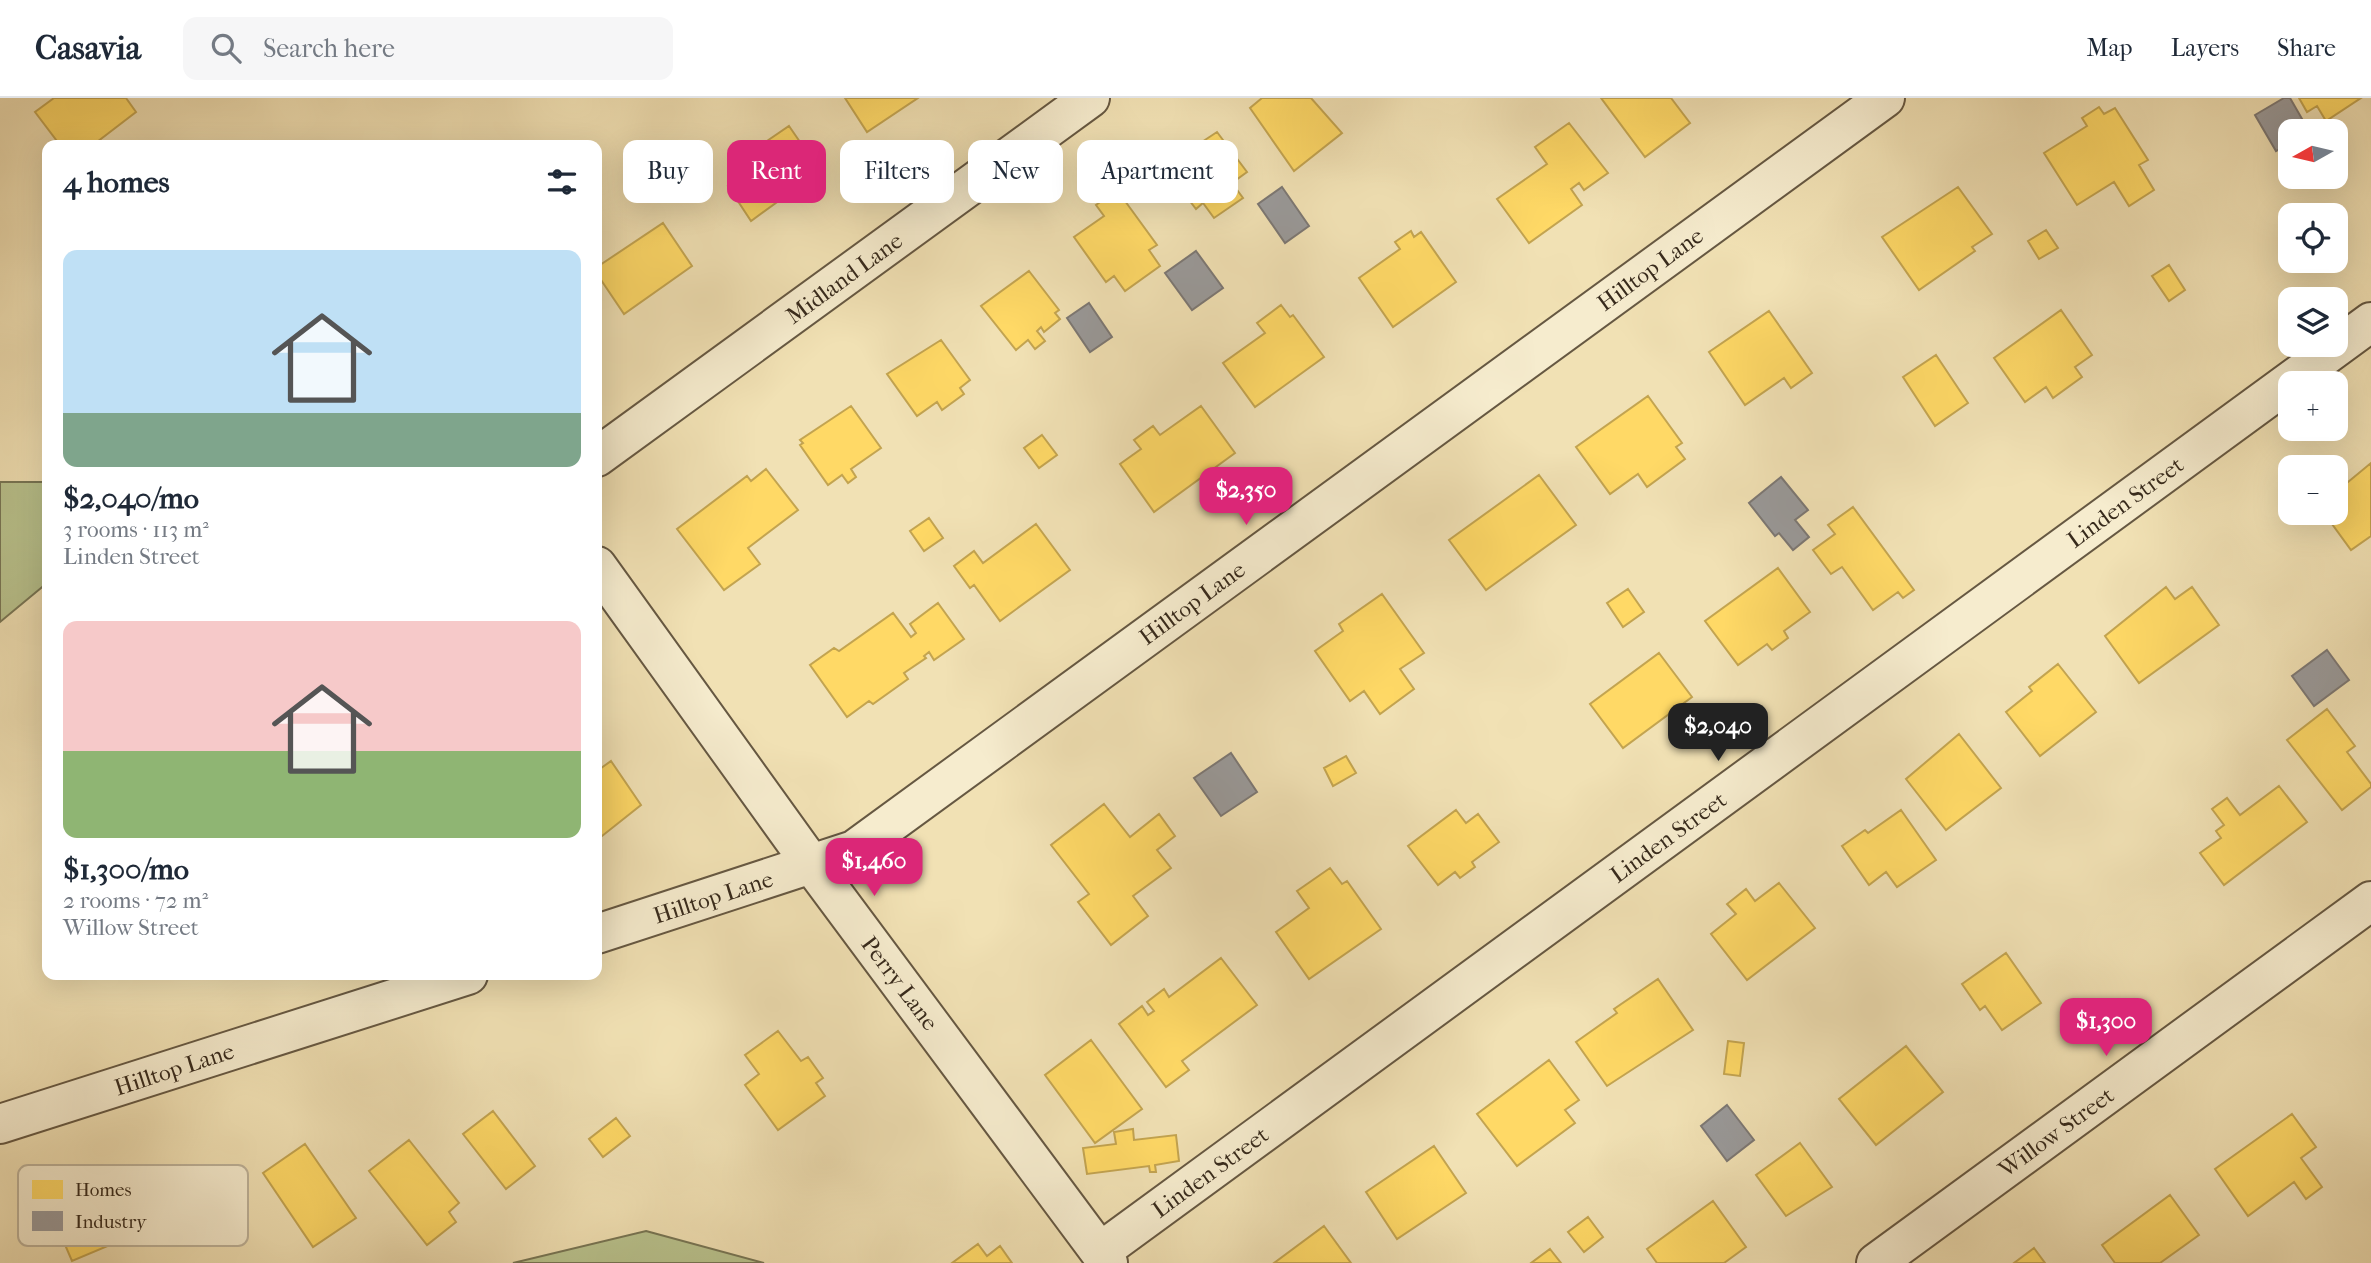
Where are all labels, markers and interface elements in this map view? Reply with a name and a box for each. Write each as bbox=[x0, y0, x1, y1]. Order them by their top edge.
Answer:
search box bbox=[183, 17, 673, 80]
text: Casavia bbox=[35, 29, 141, 68]
icon: search bbox=[207, 29, 245, 67]
text: Search here bbox=[263, 33, 395, 64]
text: Map bbox=[2087, 34, 2133, 62]
text: Layers bbox=[2171, 34, 2239, 62]
text: Share bbox=[2277, 34, 2336, 62]
north arrow bbox=[2278, 119, 2348, 189]
map controls bbox=[2278, 119, 2348, 525]
chip: Buy bbox=[623, 140, 713, 203]
chip: Rent bbox=[727, 140, 826, 203]
chip: Filters bbox=[840, 140, 954, 203]
chip: New bbox=[968, 140, 1063, 203]
chip: Apartment bbox=[1077, 140, 1238, 203]
icon: filters bbox=[543, 163, 581, 201]
text: 4 homes bbox=[63, 165, 170, 200]
button: locate bbox=[2278, 203, 2348, 273]
street label: Hilltop Lane bbox=[1592, 222, 1708, 317]
street label: Midland Lane bbox=[781, 227, 908, 330]
button: layers bbox=[2278, 287, 2348, 357]
icon: home bbox=[259, 295, 385, 421]
button: + bbox=[2278, 371, 2348, 441]
street label: Linden Street bbox=[2062, 451, 2189, 554]
button: − bbox=[2278, 455, 2348, 525]
pin: $2,350 bbox=[1189, 468, 1303, 527]
text: $2,350 bbox=[1215, 476, 1277, 503]
text: $2,040/mo bbox=[63, 481, 199, 516]
text: 3 rooms · 113 m² bbox=[63, 516, 209, 543]
text: Linden Street bbox=[63, 543, 200, 570]
street label: Hilltop Lane bbox=[1134, 556, 1250, 651]
icon: home bbox=[259, 666, 385, 792]
pin: $2,040 bbox=[1661, 704, 1775, 763]
text: $2,040 bbox=[1684, 712, 1752, 739]
street label: Linden Street bbox=[1605, 786, 1732, 889]
pin: $1,460 bbox=[817, 838, 931, 898]
text: $1,460 bbox=[842, 847, 906, 874]
text: $1,300/mo bbox=[63, 852, 189, 887]
street label: Hilltop Lane bbox=[650, 865, 776, 929]
text: 2 rooms · 72 m² bbox=[63, 887, 208, 914]
text: Willow Street bbox=[63, 914, 199, 941]
street label: Perry Lane bbox=[856, 931, 944, 1036]
pin: $1,300 bbox=[2049, 998, 2163, 1058]
text: $1,300 bbox=[2076, 1007, 2136, 1034]
street label: Hilltop Lane bbox=[111, 1037, 237, 1101]
street label: Willow Street bbox=[1993, 1082, 2119, 1184]
street label: Linden Street bbox=[1147, 1121, 1274, 1224]
legend bbox=[18, 1165, 248, 1246]
text: Homes bbox=[75, 1179, 131, 1201]
text: Industry bbox=[75, 1211, 147, 1233]

